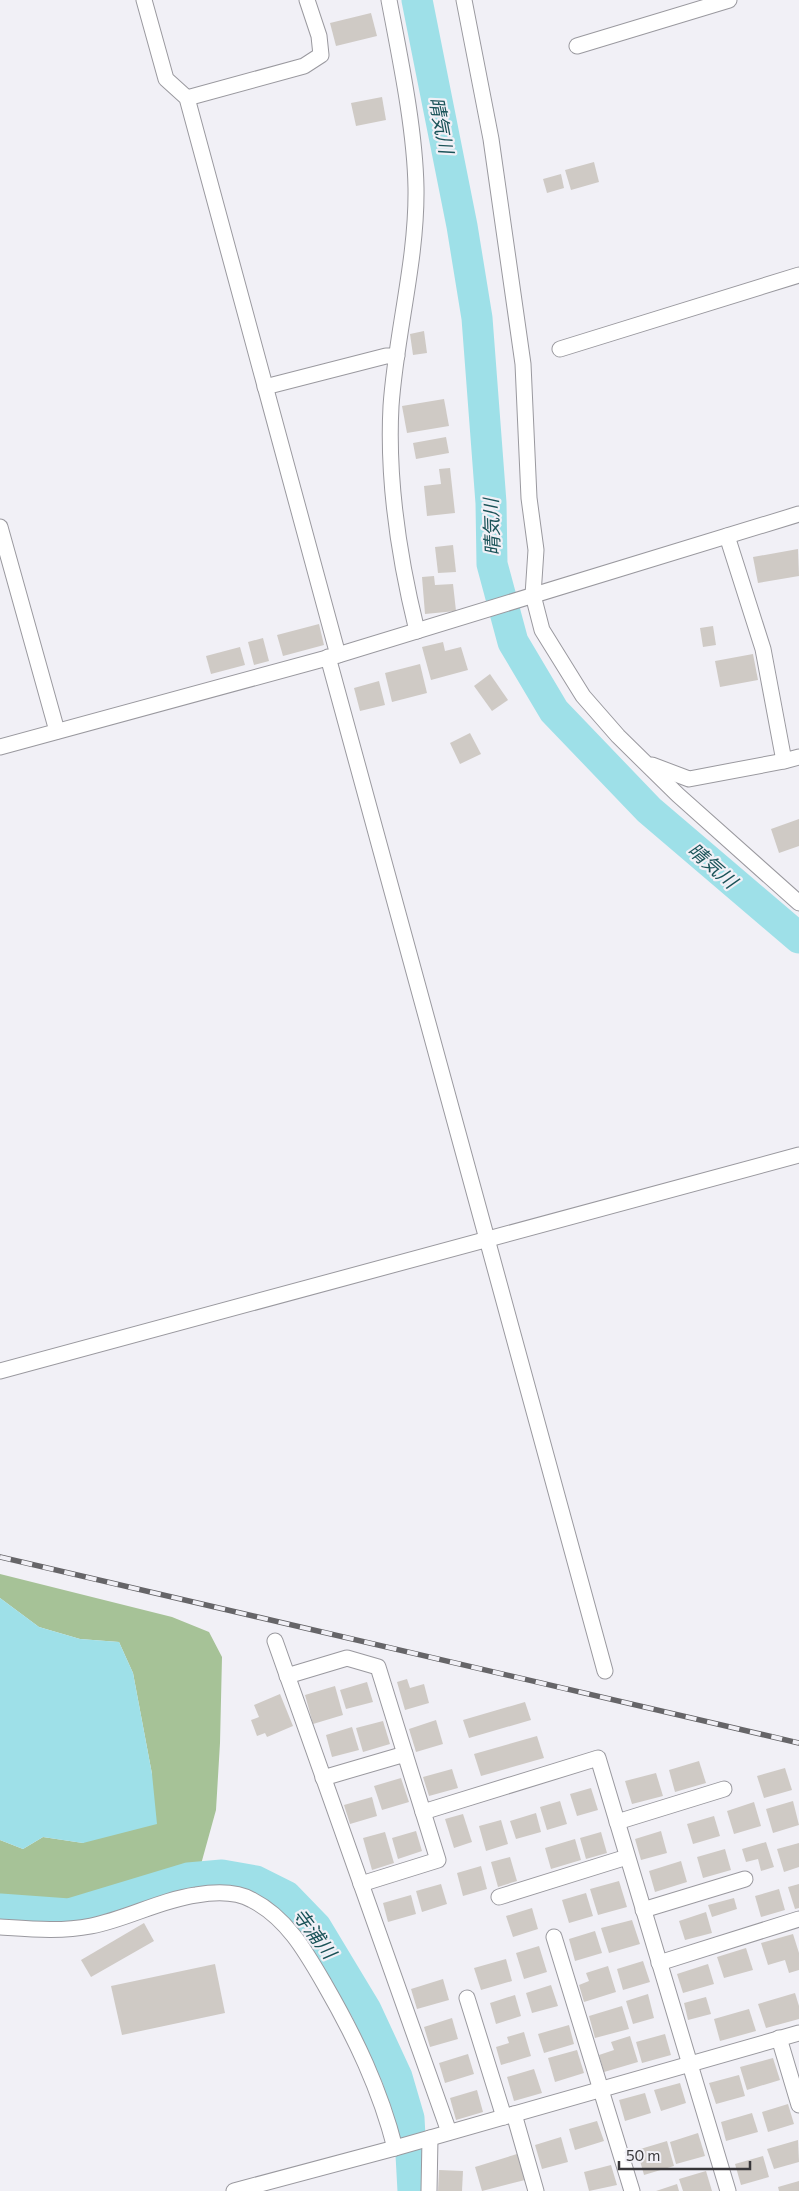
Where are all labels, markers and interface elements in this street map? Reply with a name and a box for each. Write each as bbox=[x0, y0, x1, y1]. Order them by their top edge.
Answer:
water label: 晴気川 bbox=[425, 95, 459, 157]
water label: 晴気川 bbox=[478, 496, 503, 556]
water label: 晴気川 bbox=[684, 838, 744, 894]
water label: 寺浦川 bbox=[289, 1903, 343, 1964]
scale bar bbox=[619, 2138, 750, 2170]
text: 50 m bbox=[626, 2146, 660, 2164]

